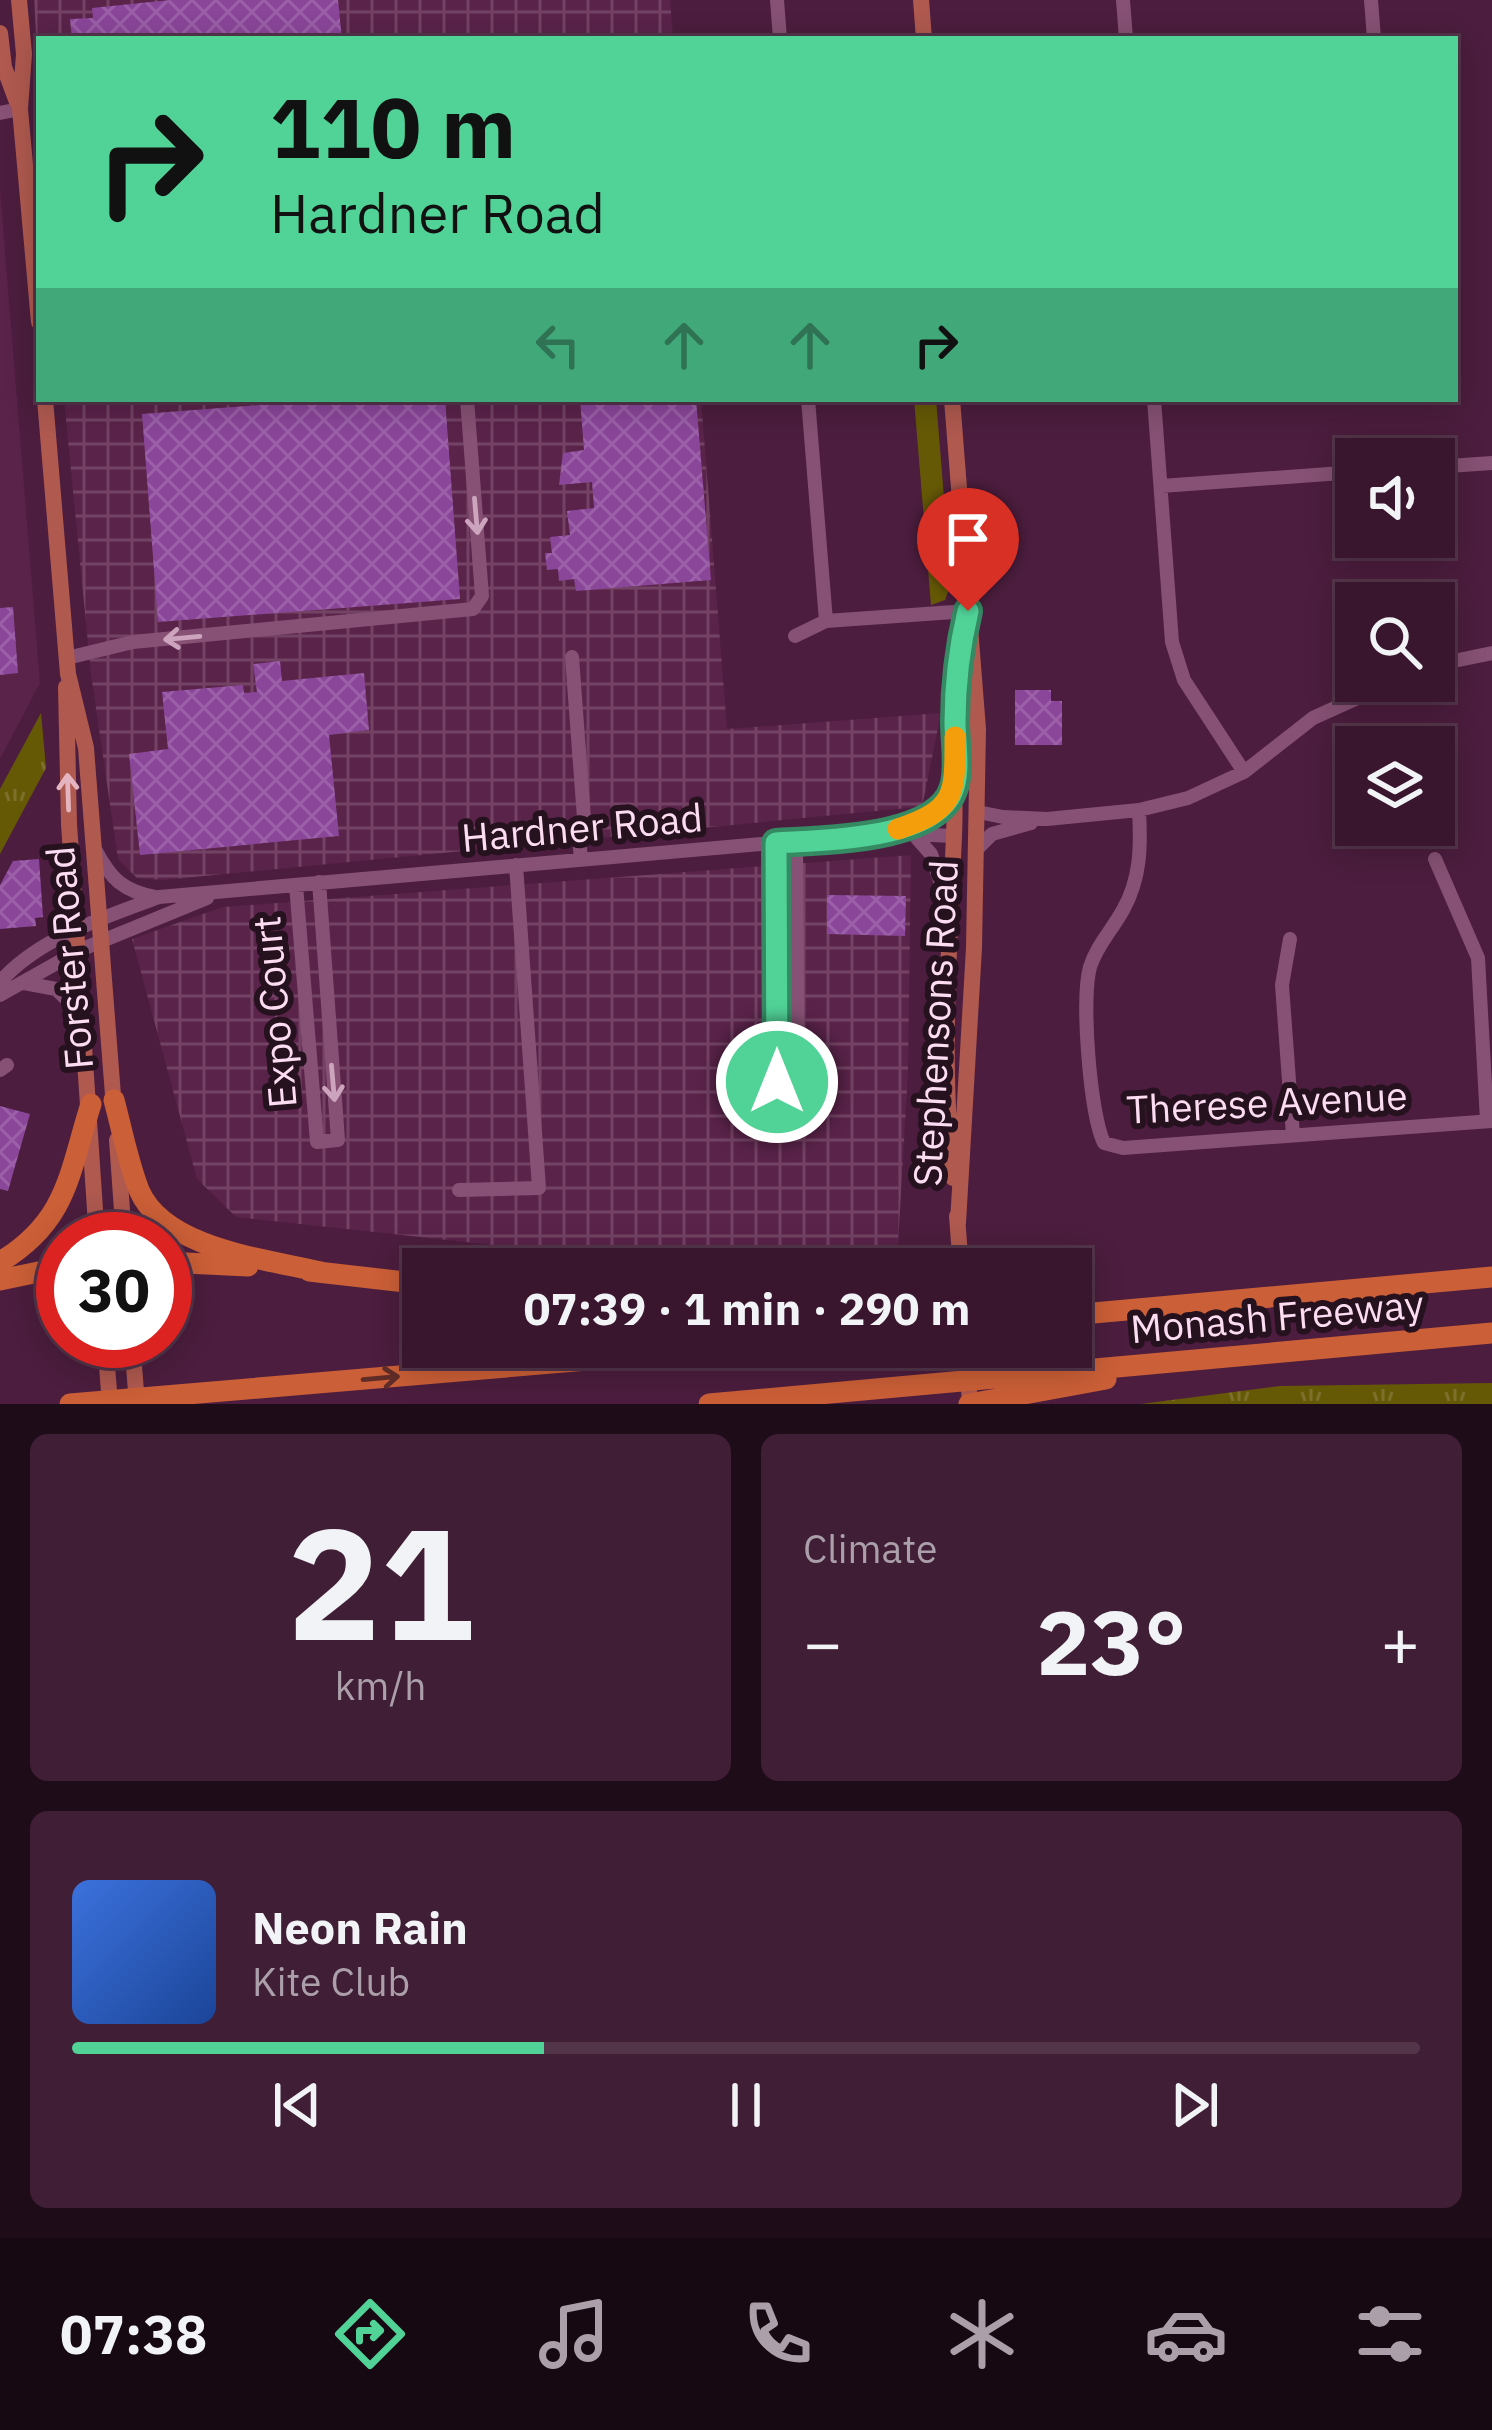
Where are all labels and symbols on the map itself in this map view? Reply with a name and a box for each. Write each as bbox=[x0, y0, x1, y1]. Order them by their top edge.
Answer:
pin bbox=[917, 488, 1019, 611]
one-way arrow bbox=[465, 496, 488, 535]
one-way arrow bbox=[163, 627, 202, 650]
one-way arrow bbox=[56, 773, 79, 812]
street label: Hardner Road bbox=[459, 791, 705, 863]
street label: Forster Road bbox=[34, 844, 104, 1072]
street label: Stephensons Road bbox=[901, 858, 969, 1188]
street label: Expo Court bbox=[240, 914, 308, 1110]
position arrow bbox=[714, 1019, 840, 1145]
one-way arrow bbox=[322, 1063, 345, 1102]
street label: Therese Avenue bbox=[1125, 1069, 1409, 1135]
speed limit sign: 30 bbox=[36, 1212, 192, 1368]
street label: Monash Freeway bbox=[1128, 1278, 1426, 1354]
one-way arrow bbox=[361, 1366, 400, 1389]

